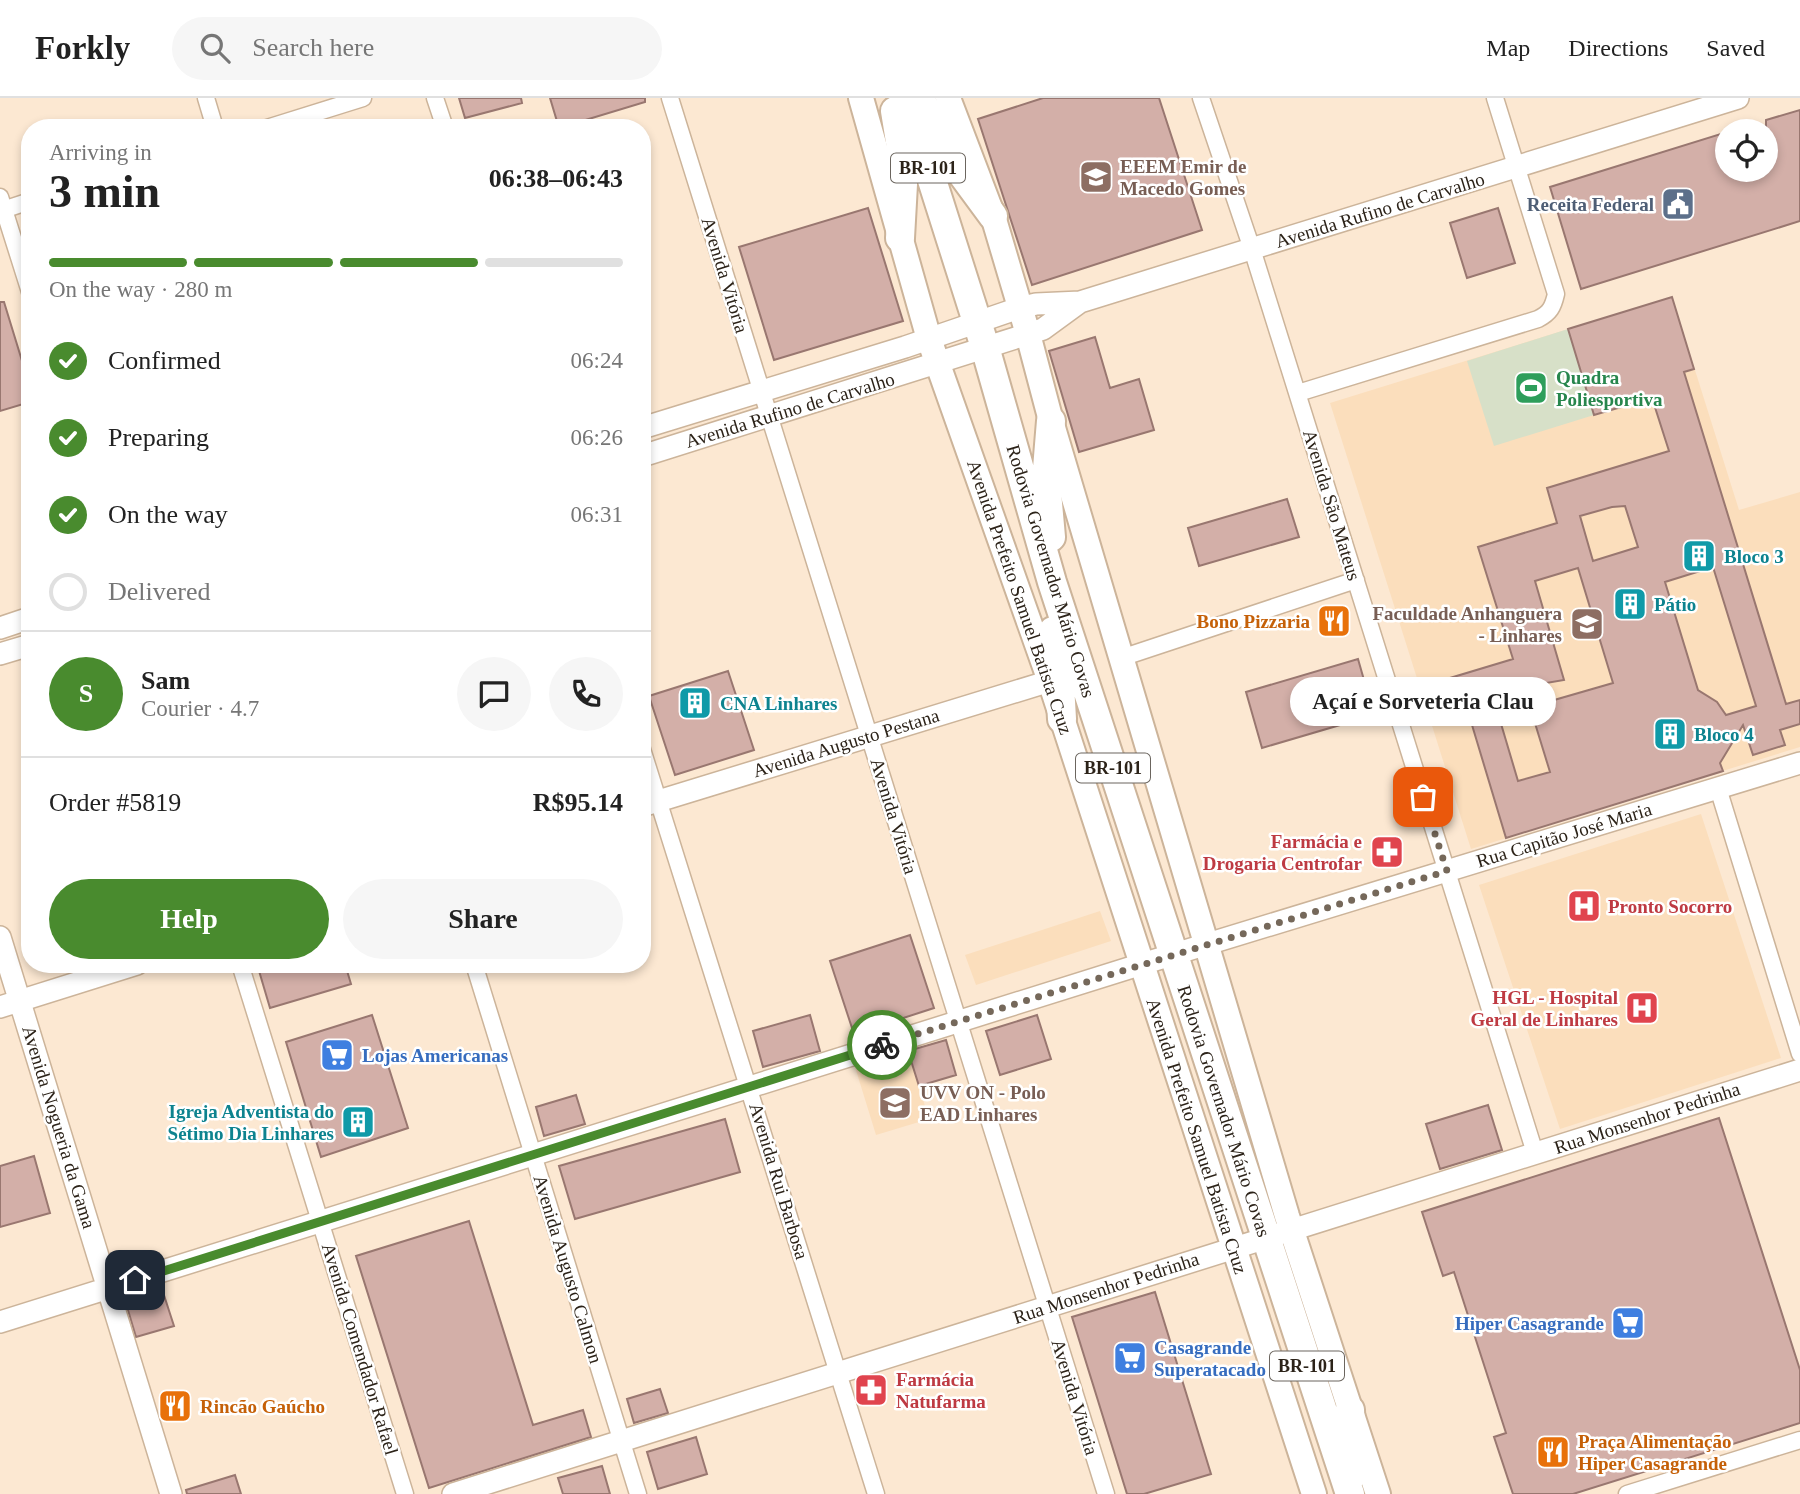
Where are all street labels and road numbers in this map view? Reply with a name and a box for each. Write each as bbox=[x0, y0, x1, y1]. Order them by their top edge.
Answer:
road number: BR-101 bbox=[891, 154, 965, 182]
street label: Avenida Rufino de Carvalho bbox=[1273, 168, 1487, 252]
street label: Avenida Vitória bbox=[697, 215, 753, 336]
street label: Avenida Rufino de Carvalho bbox=[683, 368, 897, 452]
street label: Avenida São Mateus bbox=[1299, 427, 1365, 583]
street label: Rodovia Governador Mário Covas bbox=[1002, 442, 1100, 700]
street label: Avenida Prefeito Samuel Batista Cruz bbox=[963, 457, 1077, 737]
street label: Avenida Augusto Pestana bbox=[750, 704, 942, 781]
road number: BR-101 bbox=[1076, 754, 1150, 782]
street label: Avenida Vitória bbox=[866, 756, 922, 877]
street label: Rua Capitão José Maria bbox=[1474, 798, 1655, 872]
street label: Rodovia Governador Mário Covas bbox=[1173, 983, 1275, 1239]
street label: Avenida Prefeito Samuel Batista Cruz bbox=[1142, 995, 1252, 1277]
street label: Avenida Nogueria da Gama bbox=[18, 1023, 100, 1232]
street label: Rua Monsenhor Pedrinha bbox=[1551, 1078, 1743, 1158]
street label: Avenida Rui Barbosa bbox=[745, 1100, 813, 1262]
street label: Avenida Augusto Calmon bbox=[529, 1172, 607, 1366]
street label: Avenida Comendador Rafael bbox=[318, 1241, 402, 1457]
street label: Rua Monsenhor Pedrinha bbox=[1010, 1248, 1202, 1328]
street label: Avenida Vitória bbox=[1047, 1337, 1103, 1458]
road number: BR-101 bbox=[1270, 1352, 1344, 1380]

